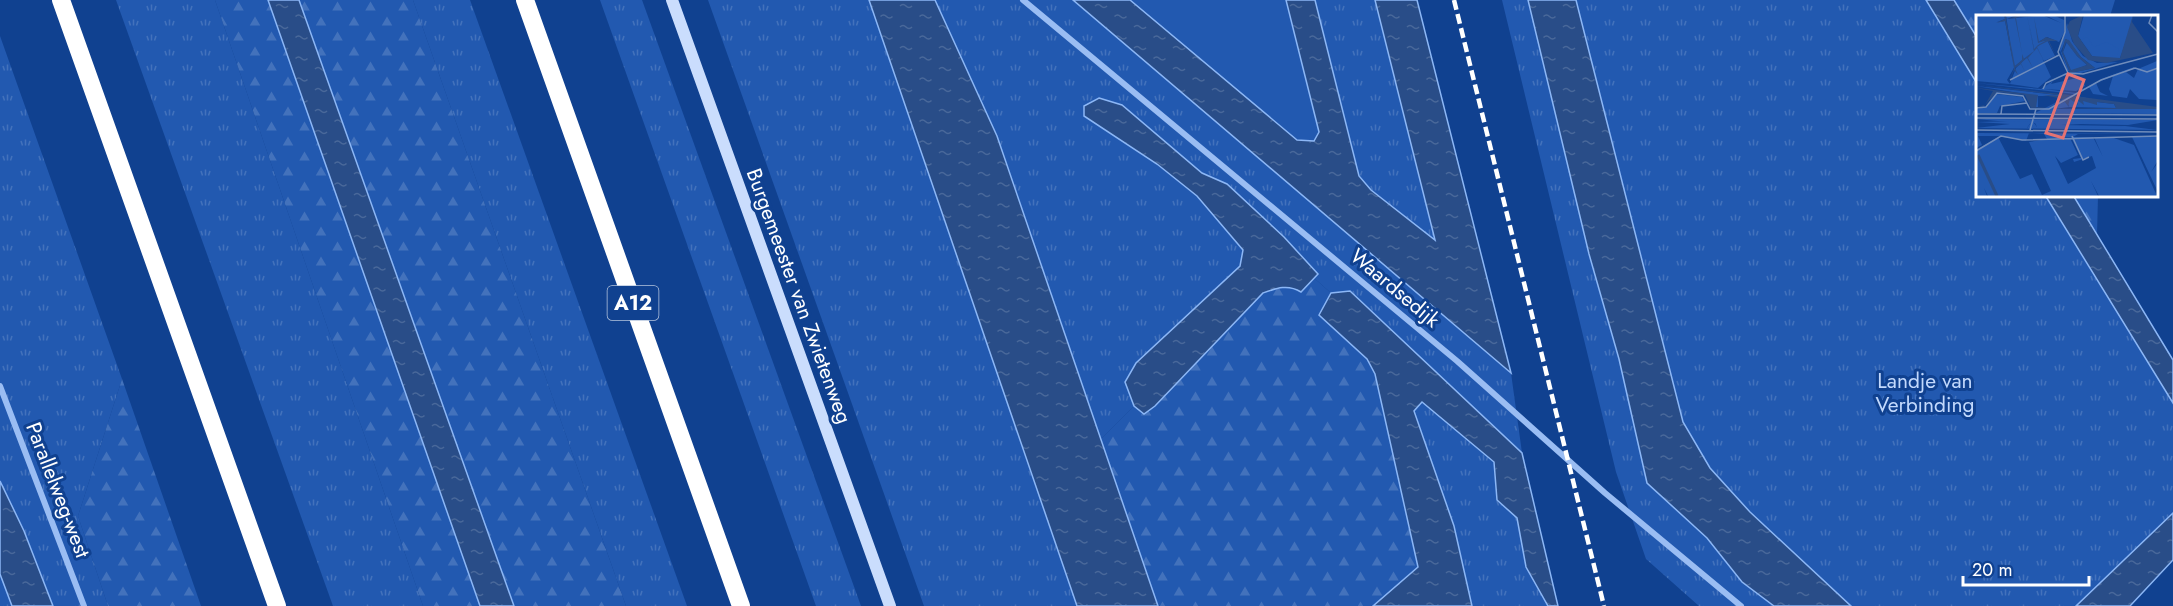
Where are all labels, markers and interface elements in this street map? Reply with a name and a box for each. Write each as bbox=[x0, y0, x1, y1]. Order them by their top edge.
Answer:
inset map bbox=[1976, 15, 2158, 196]
street label: Burgemeester van Zwietenweg bbox=[739, 164, 859, 428]
street label: Waardsedijk bbox=[1344, 241, 1447, 335]
road number: A12 bbox=[608, 286, 658, 320]
park label: Landje van Verbinding bbox=[1875, 366, 1975, 420]
street label: Parallelweg-west bbox=[18, 418, 98, 562]
scale bar bbox=[1963, 549, 2089, 587]
text: 20 m bbox=[1972, 557, 2012, 583]

